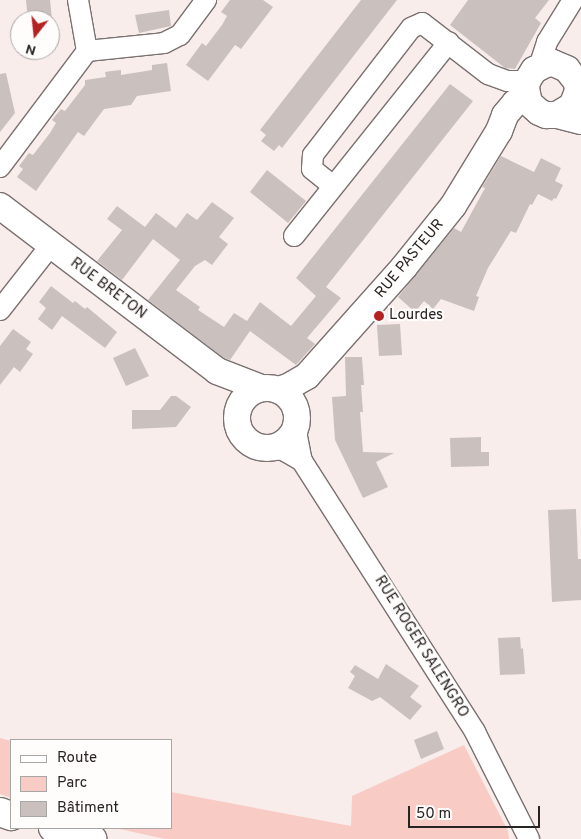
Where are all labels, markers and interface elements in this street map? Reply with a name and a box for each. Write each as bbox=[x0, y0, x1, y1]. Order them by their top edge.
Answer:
north arrow bbox=[10, 10, 60, 60]
text: N bbox=[24, 39, 38, 58]
street label: RUE PASTEUR bbox=[372, 216, 448, 302]
street label: RUE BRETON bbox=[66, 254, 150, 324]
place label: Lourdes bbox=[389, 307, 443, 325]
marker: Lourdes bbox=[373, 310, 385, 322]
street label: RUE ROGER SALENGRO bbox=[370, 573, 472, 721]
legend bbox=[10, 739, 172, 829]
text: Route bbox=[57, 749, 97, 768]
text: Parc bbox=[57, 774, 87, 793]
scale bar bbox=[411, 796, 544, 828]
text: Bâtiment bbox=[57, 799, 119, 818]
text: 50 m bbox=[416, 805, 451, 824]

